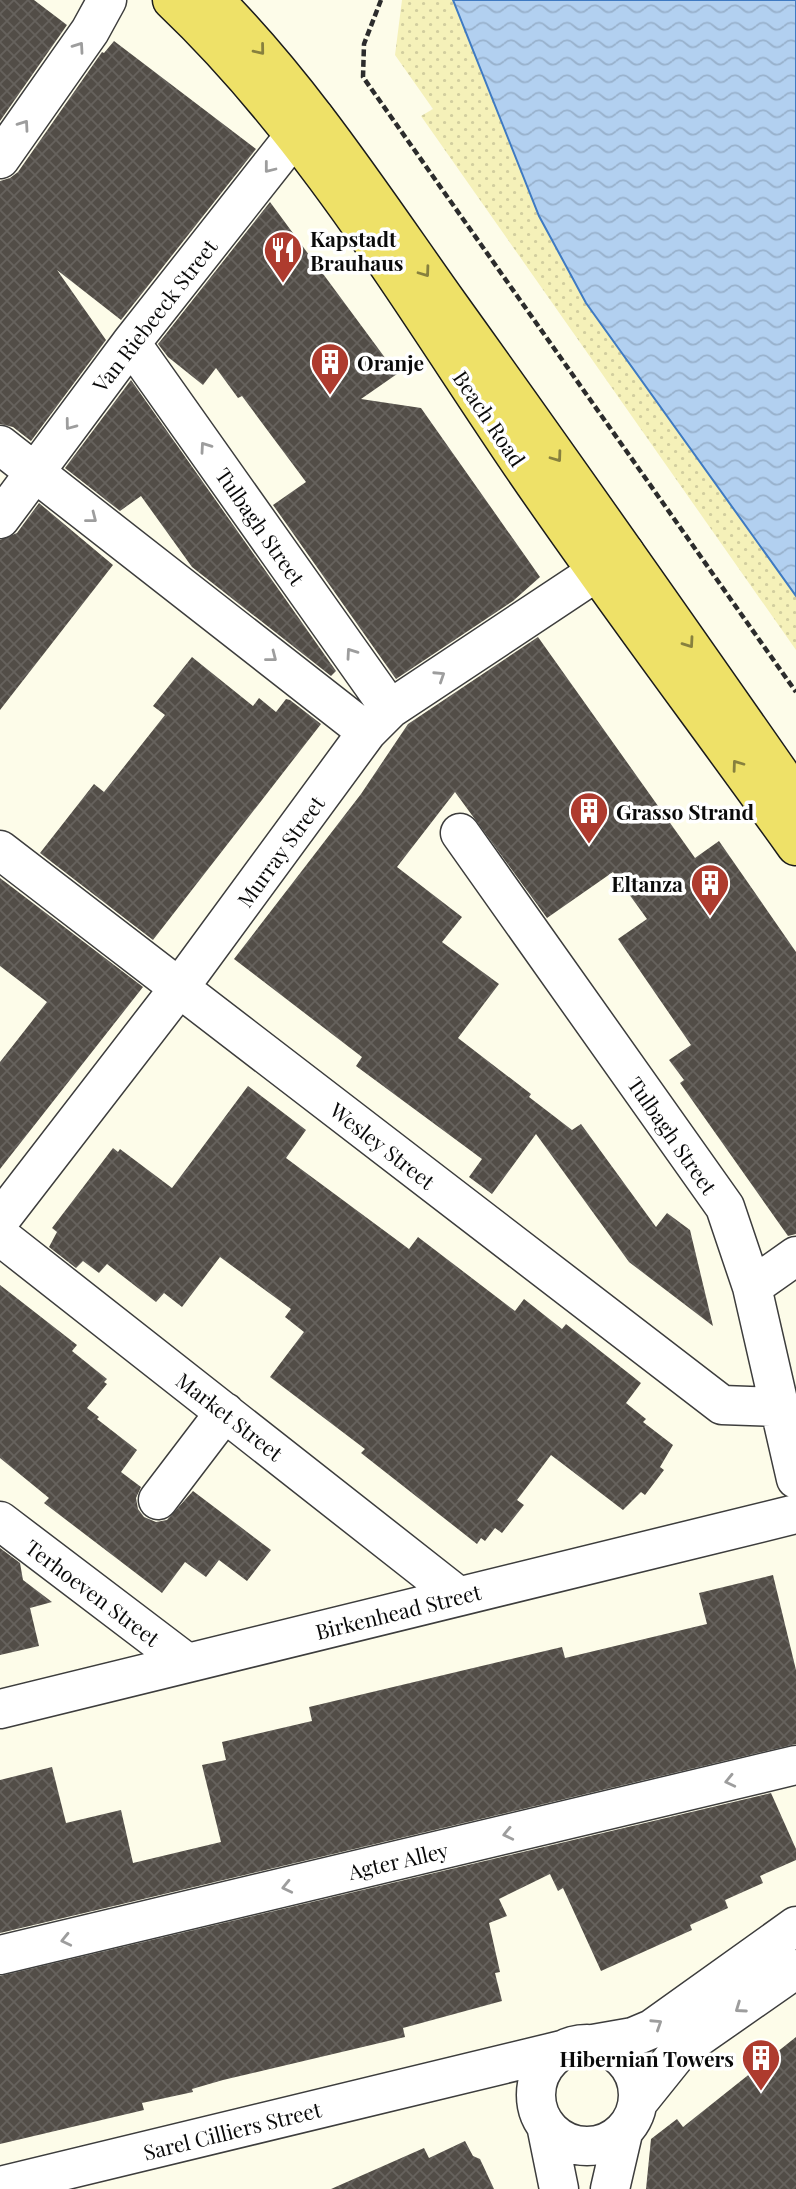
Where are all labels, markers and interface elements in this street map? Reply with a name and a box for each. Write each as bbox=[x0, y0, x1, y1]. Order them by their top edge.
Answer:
one-way arrow bbox=[71, 41, 84, 54]
one-way arrow bbox=[252, 42, 264, 55]
one-way arrow bbox=[16, 120, 28, 133]
one-way arrow bbox=[265, 160, 278, 173]
place label: Kapstadt Brauhaus bbox=[310, 224, 404, 276]
restaurant icon: Kapstadt Brauhaus bbox=[262, 229, 304, 284]
street label: Van Riebeeck Street bbox=[85, 232, 223, 398]
one-way arrow bbox=[417, 264, 429, 277]
building icon: Oranje bbox=[309, 341, 351, 396]
place label: Oranje bbox=[357, 348, 424, 376]
street label: Beach Road bbox=[448, 365, 532, 471]
one-way arrow bbox=[66, 418, 78, 430]
one-way arrow bbox=[201, 442, 213, 455]
one-way arrow bbox=[549, 449, 562, 462]
street label: Tulbagh Street bbox=[210, 462, 312, 591]
one-way arrow bbox=[84, 509, 97, 522]
one-way arrow bbox=[681, 635, 693, 648]
one-way arrow bbox=[347, 648, 359, 661]
one-way arrow bbox=[264, 649, 276, 662]
one-way arrow bbox=[432, 672, 445, 684]
one-way arrow bbox=[733, 760, 746, 773]
street label: Murray Street bbox=[230, 789, 330, 912]
building icon: Grasso Strand bbox=[568, 790, 610, 845]
place label: Grasso Strand bbox=[616, 797, 755, 825]
building icon: Eltanza bbox=[689, 862, 731, 917]
place label: Eltanza bbox=[611, 869, 683, 897]
street label: Tulbagh Street bbox=[622, 1071, 724, 1200]
street label: Wesley Street bbox=[324, 1095, 441, 1195]
street label: Market Street bbox=[171, 1366, 289, 1467]
street label: Terhoeven Street bbox=[20, 1532, 166, 1652]
street label: Birkenhead Street bbox=[312, 1577, 484, 1645]
one-way arrow bbox=[724, 1773, 736, 1787]
one-way arrow bbox=[502, 1826, 514, 1840]
street label: Agter Alley bbox=[344, 1835, 451, 1885]
one-way arrow bbox=[281, 1878, 293, 1893]
one-way arrow bbox=[60, 1931, 72, 1946]
one-way arrow bbox=[735, 2000, 748, 2012]
one-way arrow bbox=[650, 2020, 663, 2033]
building icon: Hibernian Towers bbox=[740, 2037, 782, 2092]
place label: Hibernian Towers bbox=[559, 2044, 734, 2072]
street label: Sarel Cilliers Street bbox=[140, 2094, 324, 2166]

